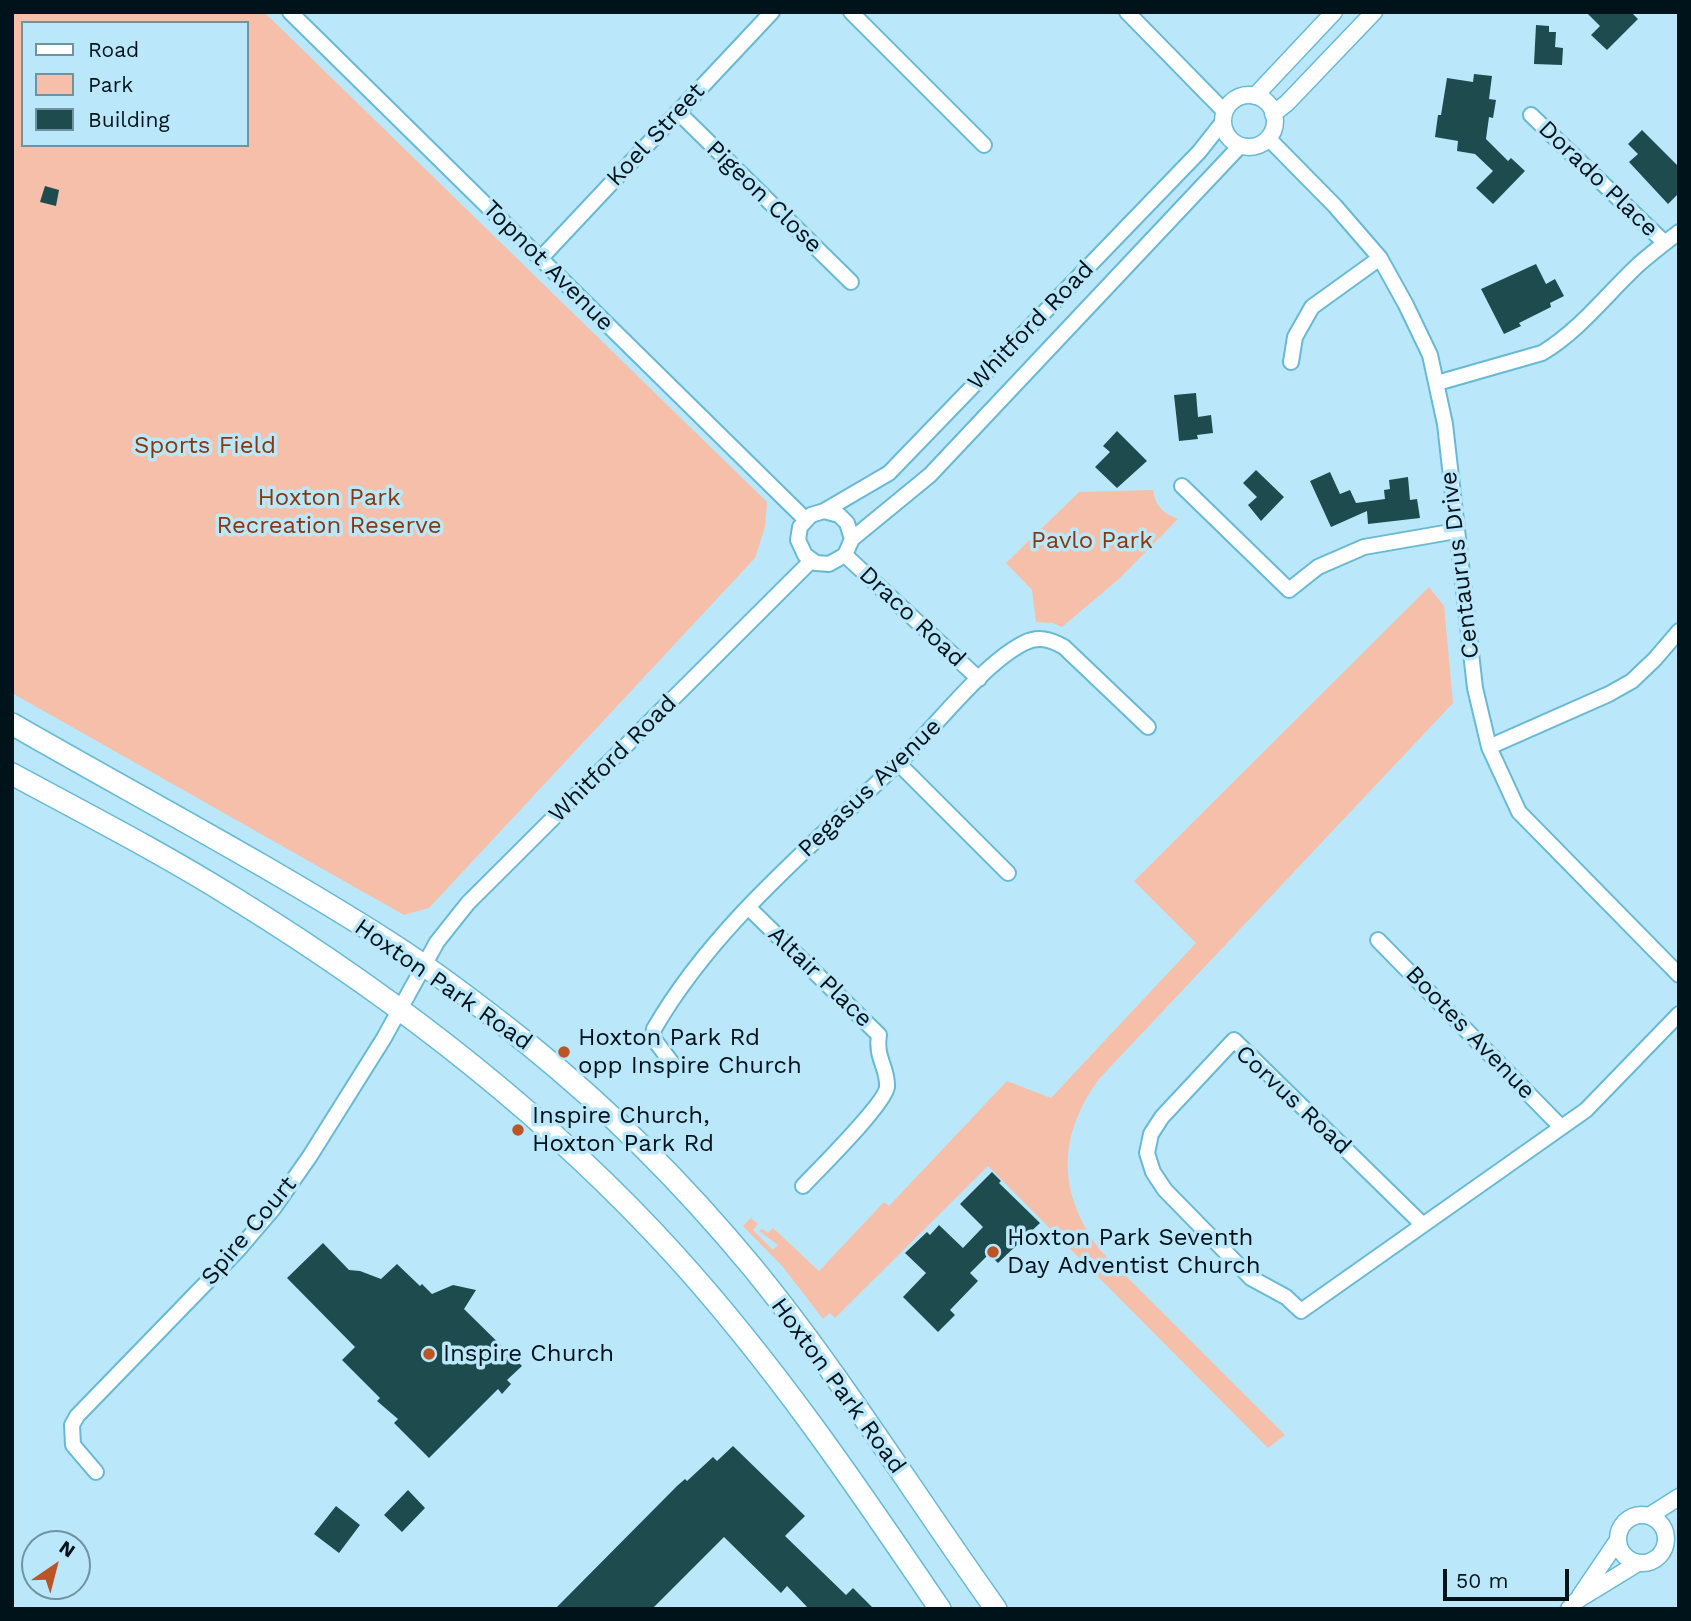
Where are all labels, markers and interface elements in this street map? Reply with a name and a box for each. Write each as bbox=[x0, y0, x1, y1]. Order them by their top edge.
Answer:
legend bbox=[21, 21, 248, 147]
text: Road bbox=[88, 37, 139, 62]
text: Park bbox=[88, 72, 133, 97]
street label: Koel Street bbox=[601, 77, 711, 193]
text: Building bbox=[88, 107, 170, 132]
street label: Dorado Place bbox=[1532, 115, 1664, 243]
street label: Pigeon Close bbox=[700, 135, 828, 259]
street label: Topnot Avenue bbox=[476, 194, 620, 338]
street label: Whitford Road bbox=[962, 255, 1100, 397]
park label: Sports Field bbox=[134, 432, 276, 460]
street label: Centaurus Drive bbox=[1434, 470, 1486, 660]
park label: Hoxton Park Recreation Reserve bbox=[216, 484, 442, 540]
park label: Pavlo Park bbox=[1031, 527, 1153, 555]
street label: Draco Road bbox=[853, 560, 971, 674]
street label: Whitford Road bbox=[543, 689, 683, 829]
street label: Pegasus Avenue bbox=[792, 712, 948, 864]
street label: Hoxton Park Road bbox=[349, 913, 537, 1057]
street label: Altair Place bbox=[762, 920, 878, 1034]
street label: Bootes Avenue bbox=[1399, 960, 1541, 1106]
place label: Hoxton Park Rd opp Inspire Church bbox=[578, 1024, 802, 1080]
street label: Corvus Road bbox=[1229, 1039, 1357, 1161]
marker: Hoxton Park Rd opp Inspire Church bbox=[556, 1044, 572, 1060]
place label: Inspire Church, Hoxton Park Rd bbox=[532, 1102, 714, 1158]
marker: Inspire Church, Hoxton Park Rd bbox=[510, 1122, 526, 1138]
street label: Spire Court bbox=[195, 1171, 303, 1291]
place label: Hoxton Park Seventh Day Adventist Church bbox=[1007, 1224, 1261, 1280]
marker: Hoxton Park Seventh Day Adventist Church bbox=[985, 1244, 1001, 1260]
street label: Hoxton Park Road bbox=[765, 1293, 911, 1479]
place label: Inspire Church bbox=[443, 1340, 614, 1368]
marker: Inspire Church bbox=[421, 1346, 437, 1362]
north arrow bbox=[21, 1530, 91, 1600]
text: N bbox=[55, 1536, 80, 1562]
scale bar bbox=[1446, 1554, 1572, 1598]
text: 50 m bbox=[1456, 1568, 1508, 1593]

